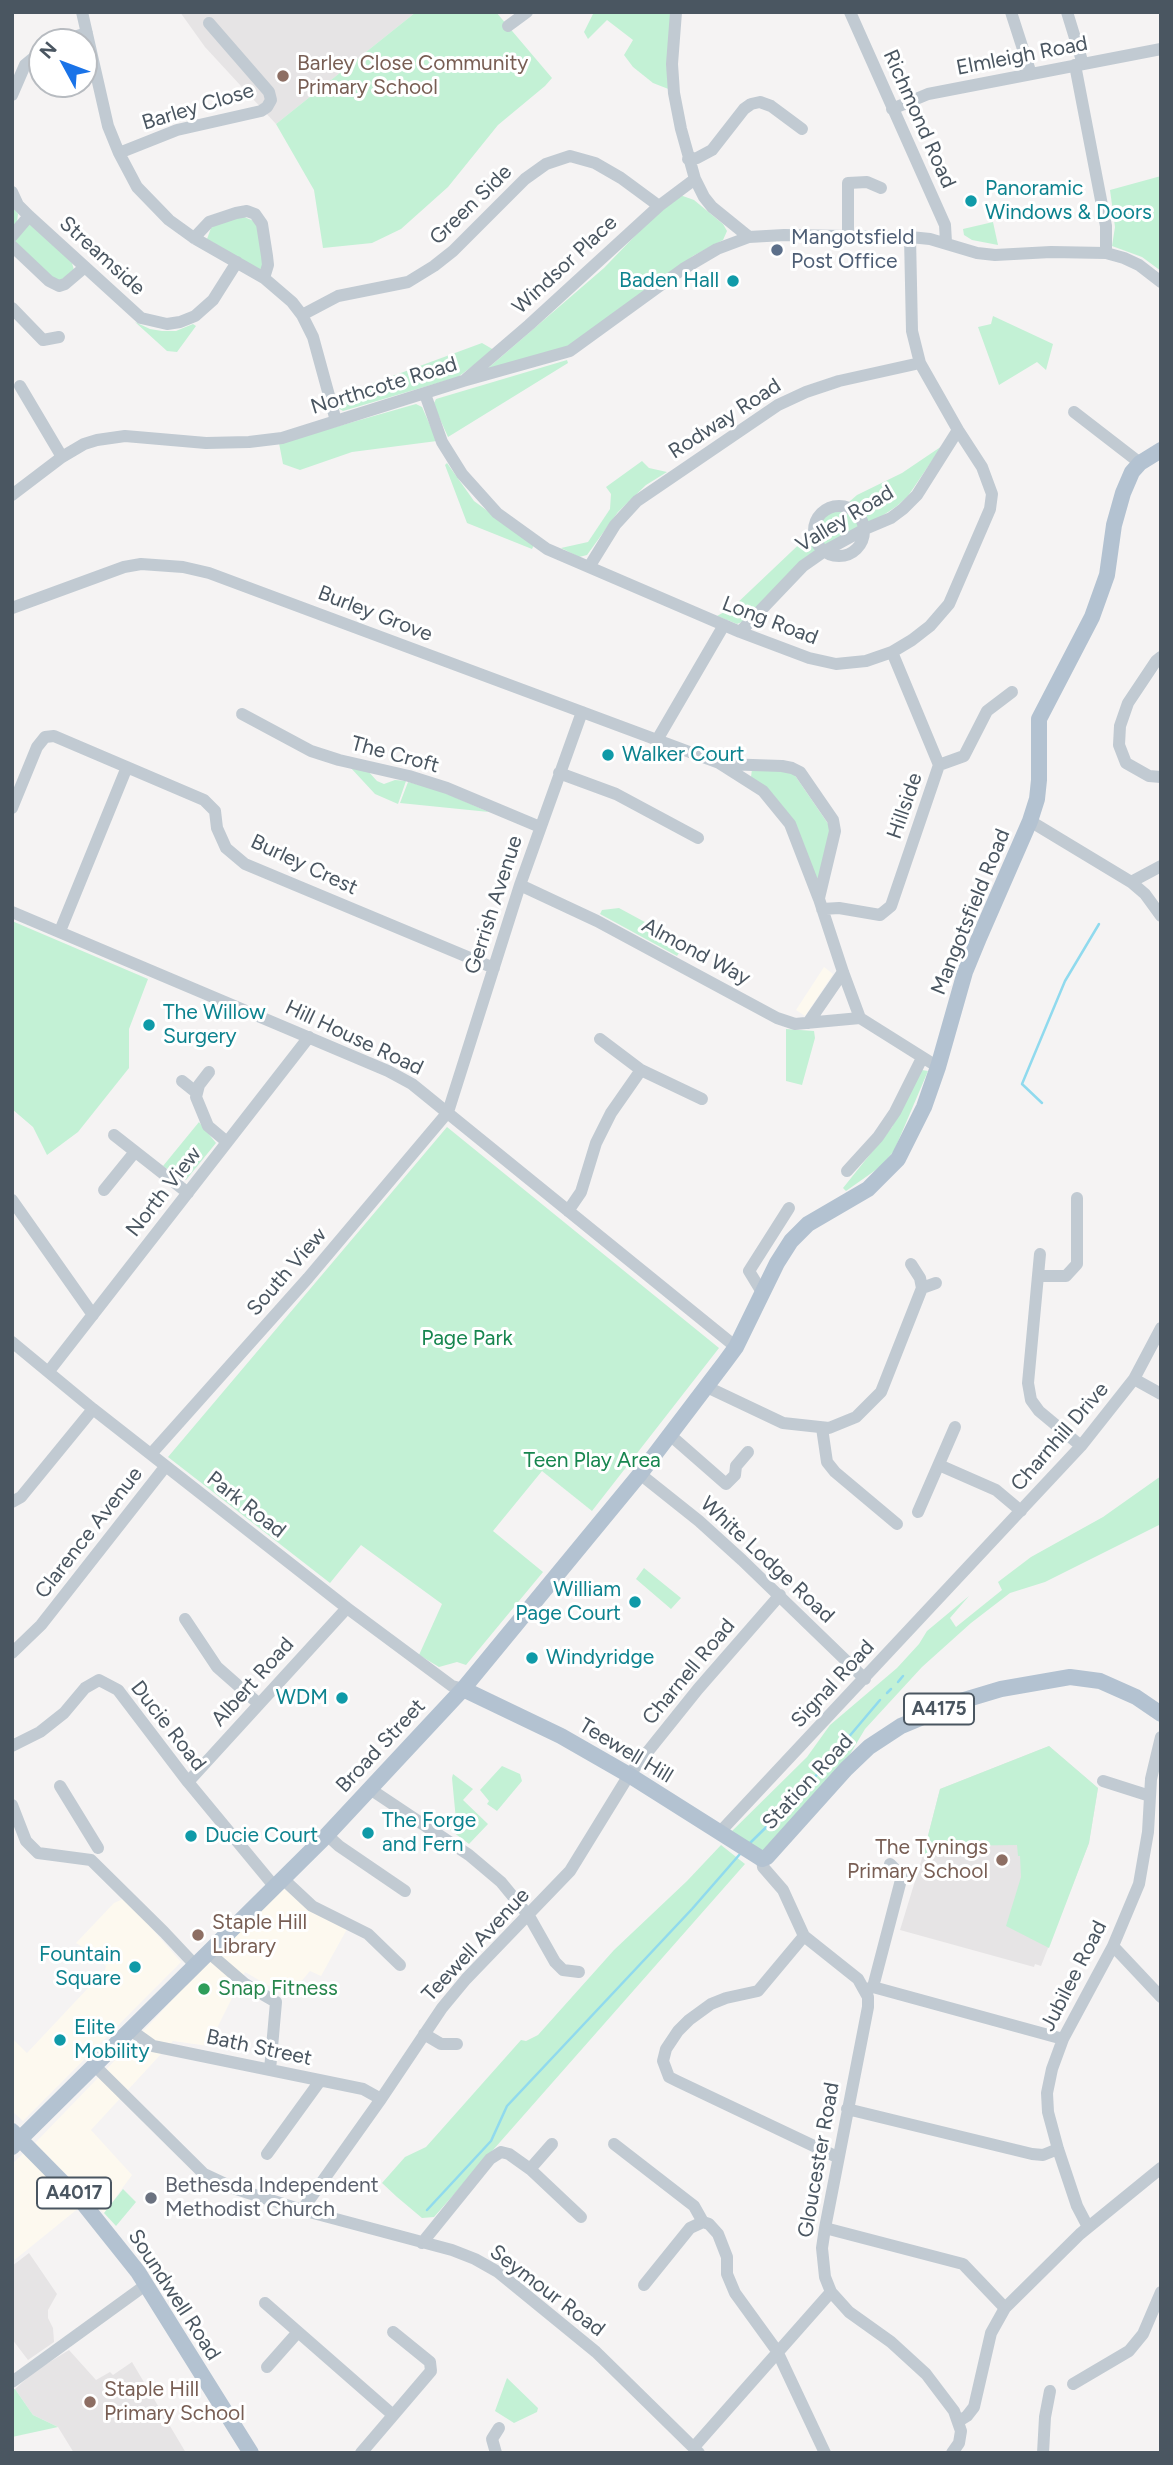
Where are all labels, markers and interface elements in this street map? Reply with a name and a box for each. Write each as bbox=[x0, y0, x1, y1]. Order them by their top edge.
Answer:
north arrow bbox=[28, 28, 98, 98]
street label: Elmleigh Road bbox=[954, 31, 1090, 81]
text: N bbox=[35, 37, 62, 63]
street label: Richmond Road bbox=[877, 46, 961, 192]
place label: Barley Close Community Primary School bbox=[297, 51, 528, 101]
marker: Barley Close Community Primary School bbox=[275, 68, 291, 84]
street label: Barley Close bbox=[139, 78, 257, 136]
street label: Green Side bbox=[425, 160, 517, 250]
place label: Panoramic Windows & Doors bbox=[985, 176, 1152, 226]
marker: Panoramic Windows & Doors bbox=[963, 193, 979, 209]
street label: Windsor Place bbox=[508, 210, 622, 320]
street label: Streamside bbox=[54, 211, 150, 301]
place label: Mangotsfield Post Office bbox=[791, 225, 914, 275]
marker: Mangotsfield Post Office bbox=[769, 242, 785, 258]
place label: Baden Hall bbox=[619, 268, 719, 294]
marker: Baden Hall bbox=[725, 273, 741, 289]
street label: Northcote Road bbox=[308, 352, 460, 420]
street label: Rodway Road bbox=[664, 373, 786, 465]
street label: Valley Road bbox=[792, 480, 898, 558]
street label: Burley Grove bbox=[314, 581, 436, 647]
street label: Long Road bbox=[718, 591, 822, 651]
street label: The Croft bbox=[348, 731, 442, 779]
place label: Walker Court bbox=[622, 742, 744, 768]
marker: Walker Court bbox=[600, 747, 616, 763]
street label: Hillside bbox=[882, 770, 928, 842]
street label: Mangotsfield Road bbox=[926, 825, 1016, 999]
street label: Burley Crest bbox=[247, 829, 361, 901]
street label: Gerrish Avenue bbox=[460, 833, 528, 977]
street label: Almond Way bbox=[638, 913, 754, 991]
street label: Hill House Road bbox=[281, 995, 427, 1081]
place label: The Willow Surgery bbox=[163, 1000, 266, 1050]
marker: The Willow Surgery bbox=[141, 1017, 157, 1033]
street label: North View bbox=[121, 1142, 207, 1242]
street label: South View bbox=[242, 1223, 332, 1321]
park label: Page Park bbox=[421, 1326, 513, 1352]
street label: Charnhill Drive bbox=[1006, 1377, 1114, 1497]
park label: Teen Play Area bbox=[523, 1448, 661, 1474]
street label: Clarence Avenue bbox=[30, 1462, 148, 1604]
street label: Park Road bbox=[201, 1466, 291, 1544]
street label: White Lodge Road bbox=[695, 1491, 839, 1629]
place label: William Page Court bbox=[515, 1577, 621, 1627]
marker: William Page Court bbox=[627, 1594, 643, 1610]
street label: Charnell Road bbox=[637, 1614, 741, 1730]
street label: Albert Road bbox=[206, 1632, 300, 1732]
street label: Signal Road bbox=[786, 1635, 880, 1733]
place label: Windyridge bbox=[546, 1645, 654, 1671]
marker: Windyridge bbox=[524, 1650, 540, 1666]
street label: Ducie Road bbox=[125, 1676, 211, 1776]
place label: WDM bbox=[276, 1685, 328, 1711]
marker: WDM bbox=[334, 1690, 350, 1706]
street label: Broad Street bbox=[331, 1694, 431, 1798]
road number: A4175 bbox=[904, 1694, 974, 1724]
street label: Teewell Hill bbox=[575, 1713, 677, 1789]
street label: Station Road bbox=[757, 1729, 859, 1835]
place label: The Forge and Fern bbox=[382, 1808, 476, 1858]
place label: Ducie Court bbox=[205, 1823, 318, 1849]
marker: The Forge and Fern bbox=[360, 1825, 376, 1841]
marker: Ducie Court bbox=[183, 1828, 199, 1844]
place label: The Tynings Primary School bbox=[847, 1835, 988, 1885]
marker: The Tynings Primary School bbox=[994, 1852, 1010, 1868]
street label: Teewell Avenue bbox=[417, 1883, 535, 2007]
place label: Staple Hill Library bbox=[212, 1910, 307, 1960]
street label: Jubilee Road bbox=[1035, 1916, 1113, 2036]
marker: Staple Hill Library bbox=[190, 1927, 206, 1943]
place label: Fountain Square bbox=[39, 1942, 121, 1992]
marker: Fountain Square bbox=[127, 1959, 143, 1975]
place label: Snap Fitness bbox=[218, 1976, 338, 2002]
marker: Snap Fitness bbox=[196, 1981, 212, 1997]
place label: Elite Mobility bbox=[74, 2015, 150, 2065]
street label: Bath Street bbox=[204, 2025, 314, 2071]
marker: Elite Mobility bbox=[52, 2032, 68, 2048]
street label: Gloucester Road bbox=[793, 2080, 845, 2240]
place label: Bethesda Independent Methodist Church bbox=[165, 2173, 379, 2223]
road number: A4017 bbox=[37, 2178, 111, 2208]
marker: Bethesda Independent Methodist Church bbox=[143, 2190, 159, 2206]
street label: Soundwell Road bbox=[122, 2225, 226, 2365]
street label: Seymour Road bbox=[485, 2240, 609, 2342]
place label: Staple Hill Primary School bbox=[104, 2377, 245, 2427]
marker: Staple Hill Primary School bbox=[82, 2394, 98, 2410]

